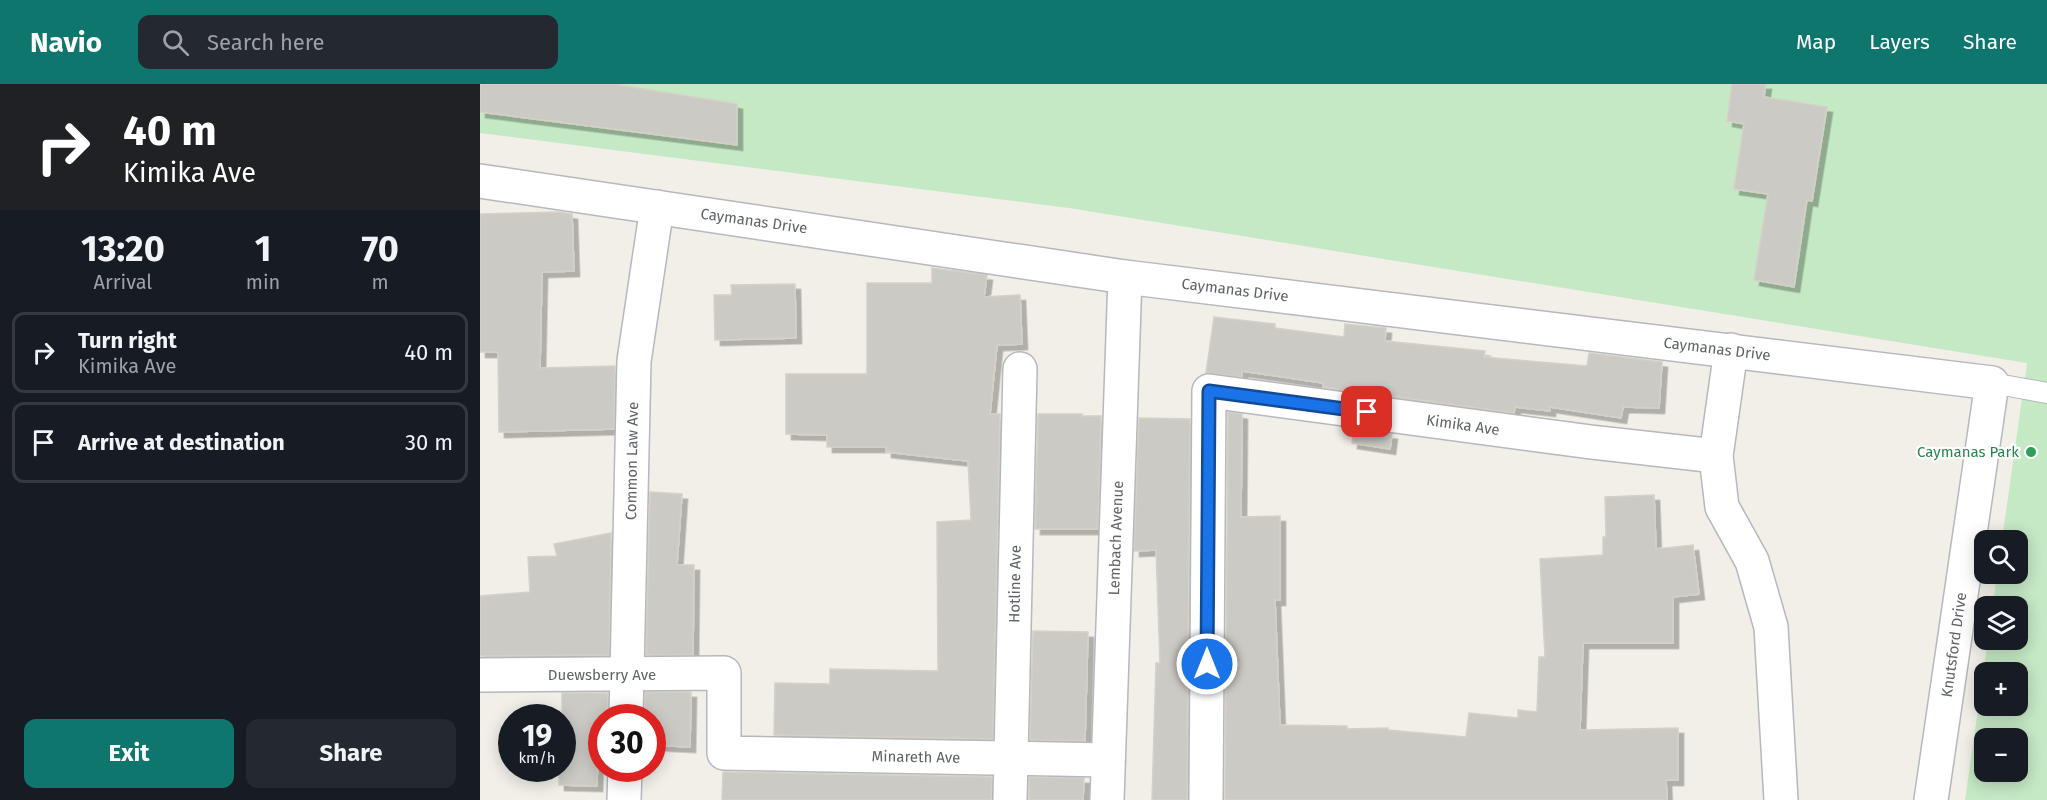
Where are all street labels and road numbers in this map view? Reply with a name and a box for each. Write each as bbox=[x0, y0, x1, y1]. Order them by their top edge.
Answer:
street label: Caymanas Drive bbox=[699, 205, 809, 237]
street label: Caymanas Drive bbox=[1181, 275, 1289, 305]
street label: Caymanas Drive bbox=[1663, 334, 1771, 364]
street label: Common Law Ave bbox=[622, 402, 642, 520]
street label: Kimika Ave bbox=[1425, 411, 1501, 439]
street label: Lembach Avenue bbox=[1105, 480, 1127, 596]
street label: Hotline Ave bbox=[1005, 545, 1025, 623]
street label: Knutsford Drive bbox=[1938, 591, 1970, 699]
street label: Duewsberry Ave bbox=[548, 666, 656, 684]
street label: Minareth Ave bbox=[872, 747, 960, 767]

